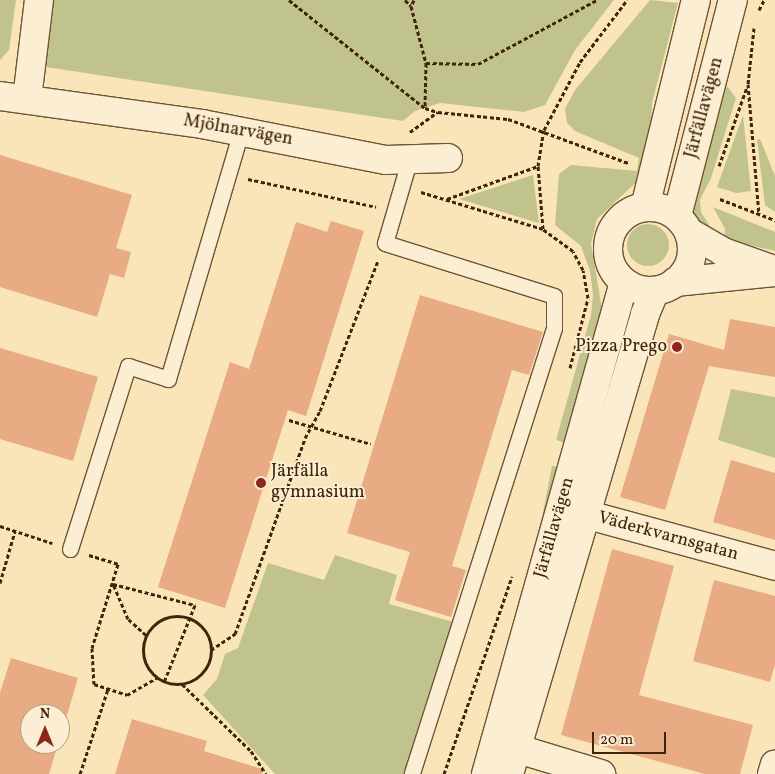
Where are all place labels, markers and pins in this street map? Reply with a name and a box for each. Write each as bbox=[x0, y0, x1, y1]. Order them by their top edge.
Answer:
place label: Pizza Prego bbox=[575, 336, 667, 358]
marker: Pizza Prego bbox=[671, 341, 683, 353]
place label: Järfälla gymnasium bbox=[271, 462, 365, 504]
marker: Järfälla gymnasium bbox=[255, 477, 267, 489]

